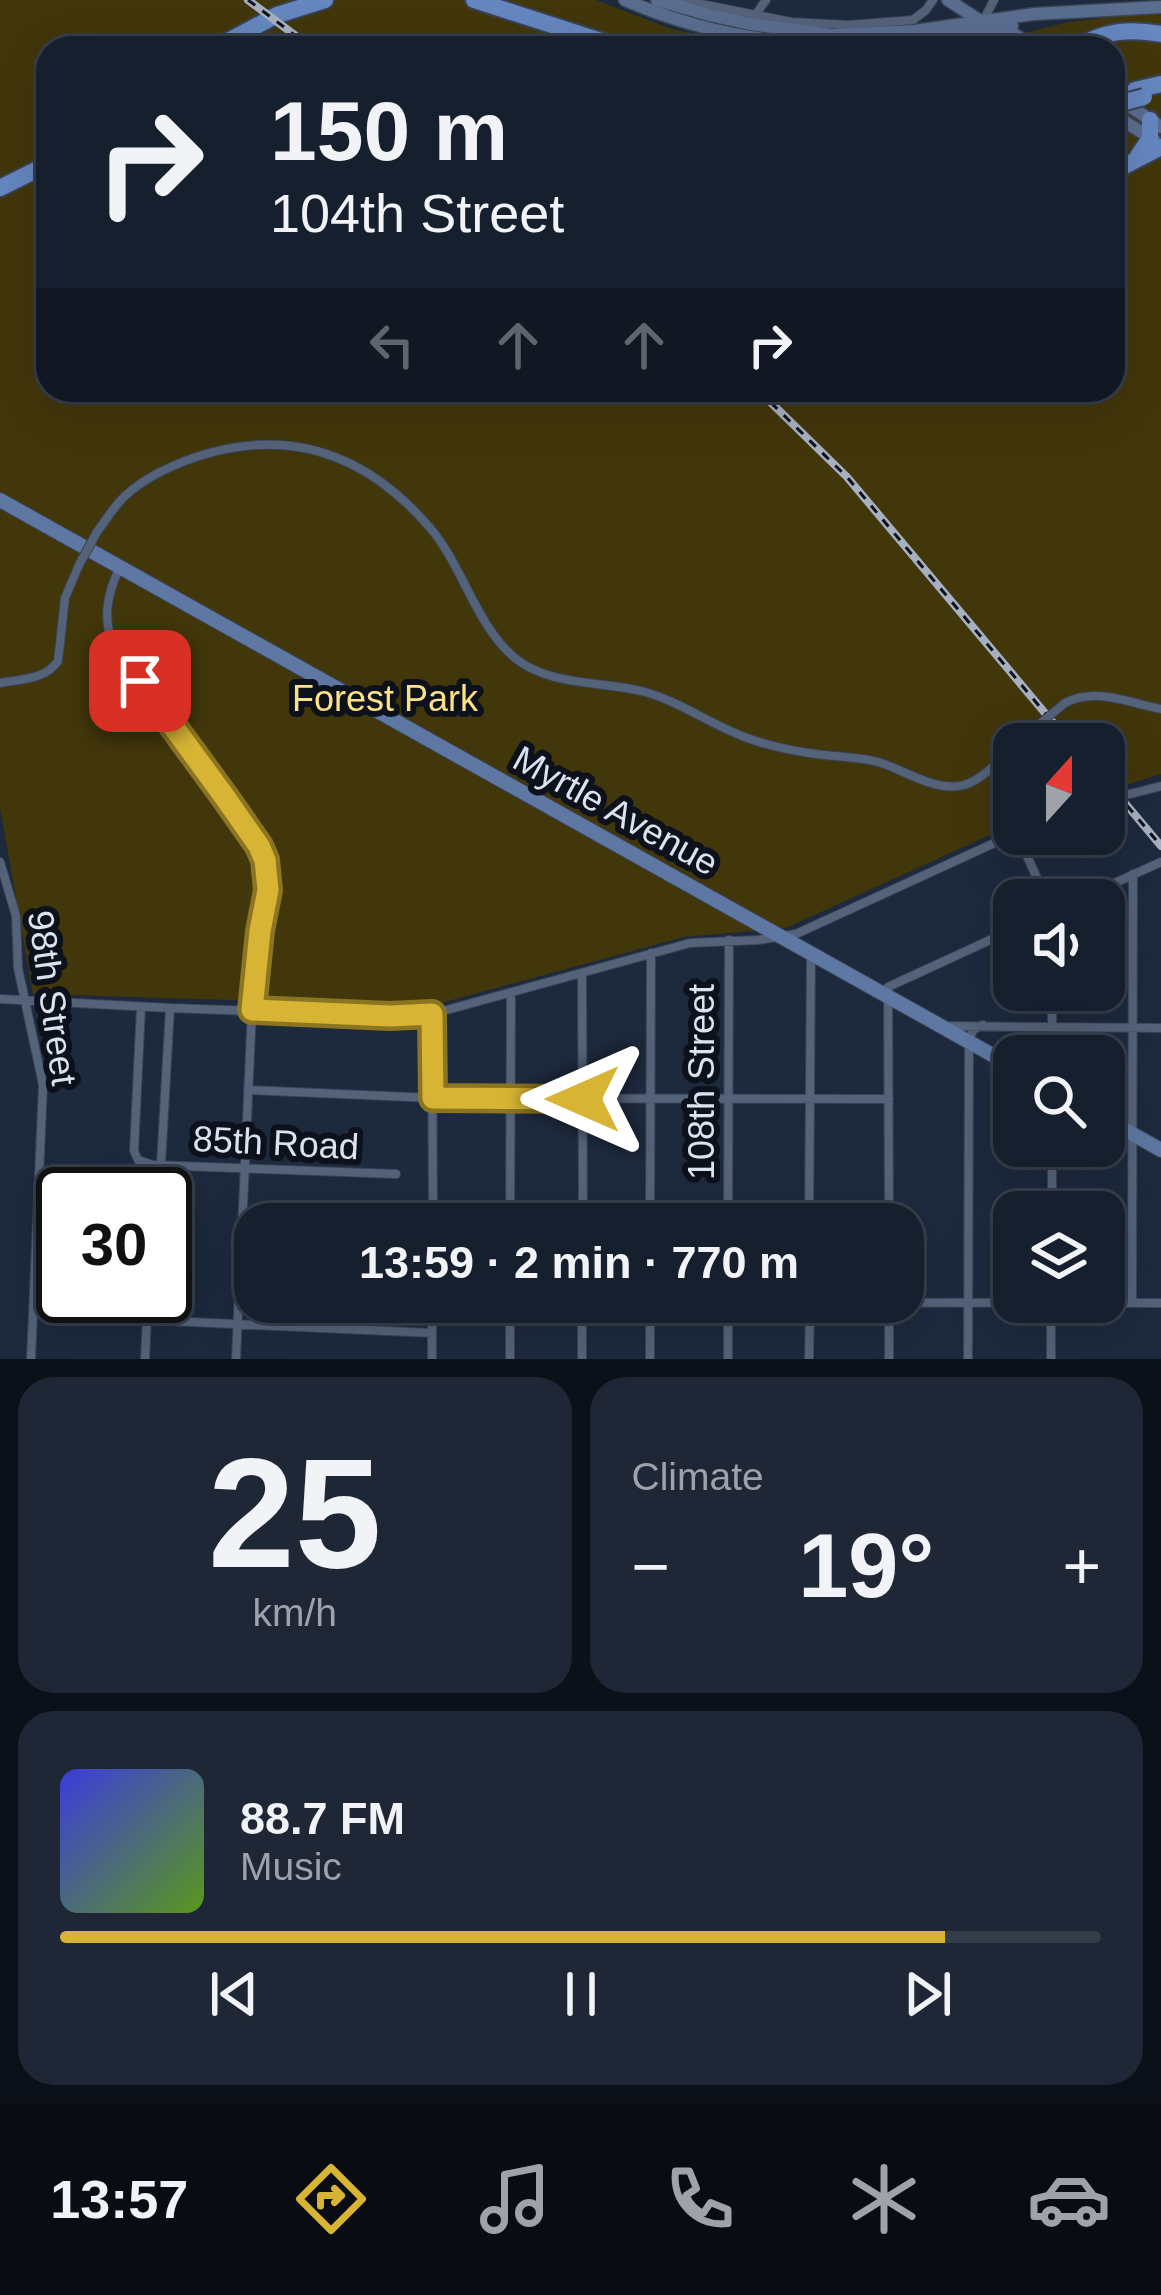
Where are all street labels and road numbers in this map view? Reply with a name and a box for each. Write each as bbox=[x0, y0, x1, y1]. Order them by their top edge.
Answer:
street label: Myrtle Avenue bbox=[506, 737, 725, 884]
street label: 98th Street bbox=[20, 908, 85, 1088]
street label: 108th Street bbox=[681, 984, 722, 1180]
street label: 85th Road bbox=[192, 1118, 360, 1167]

